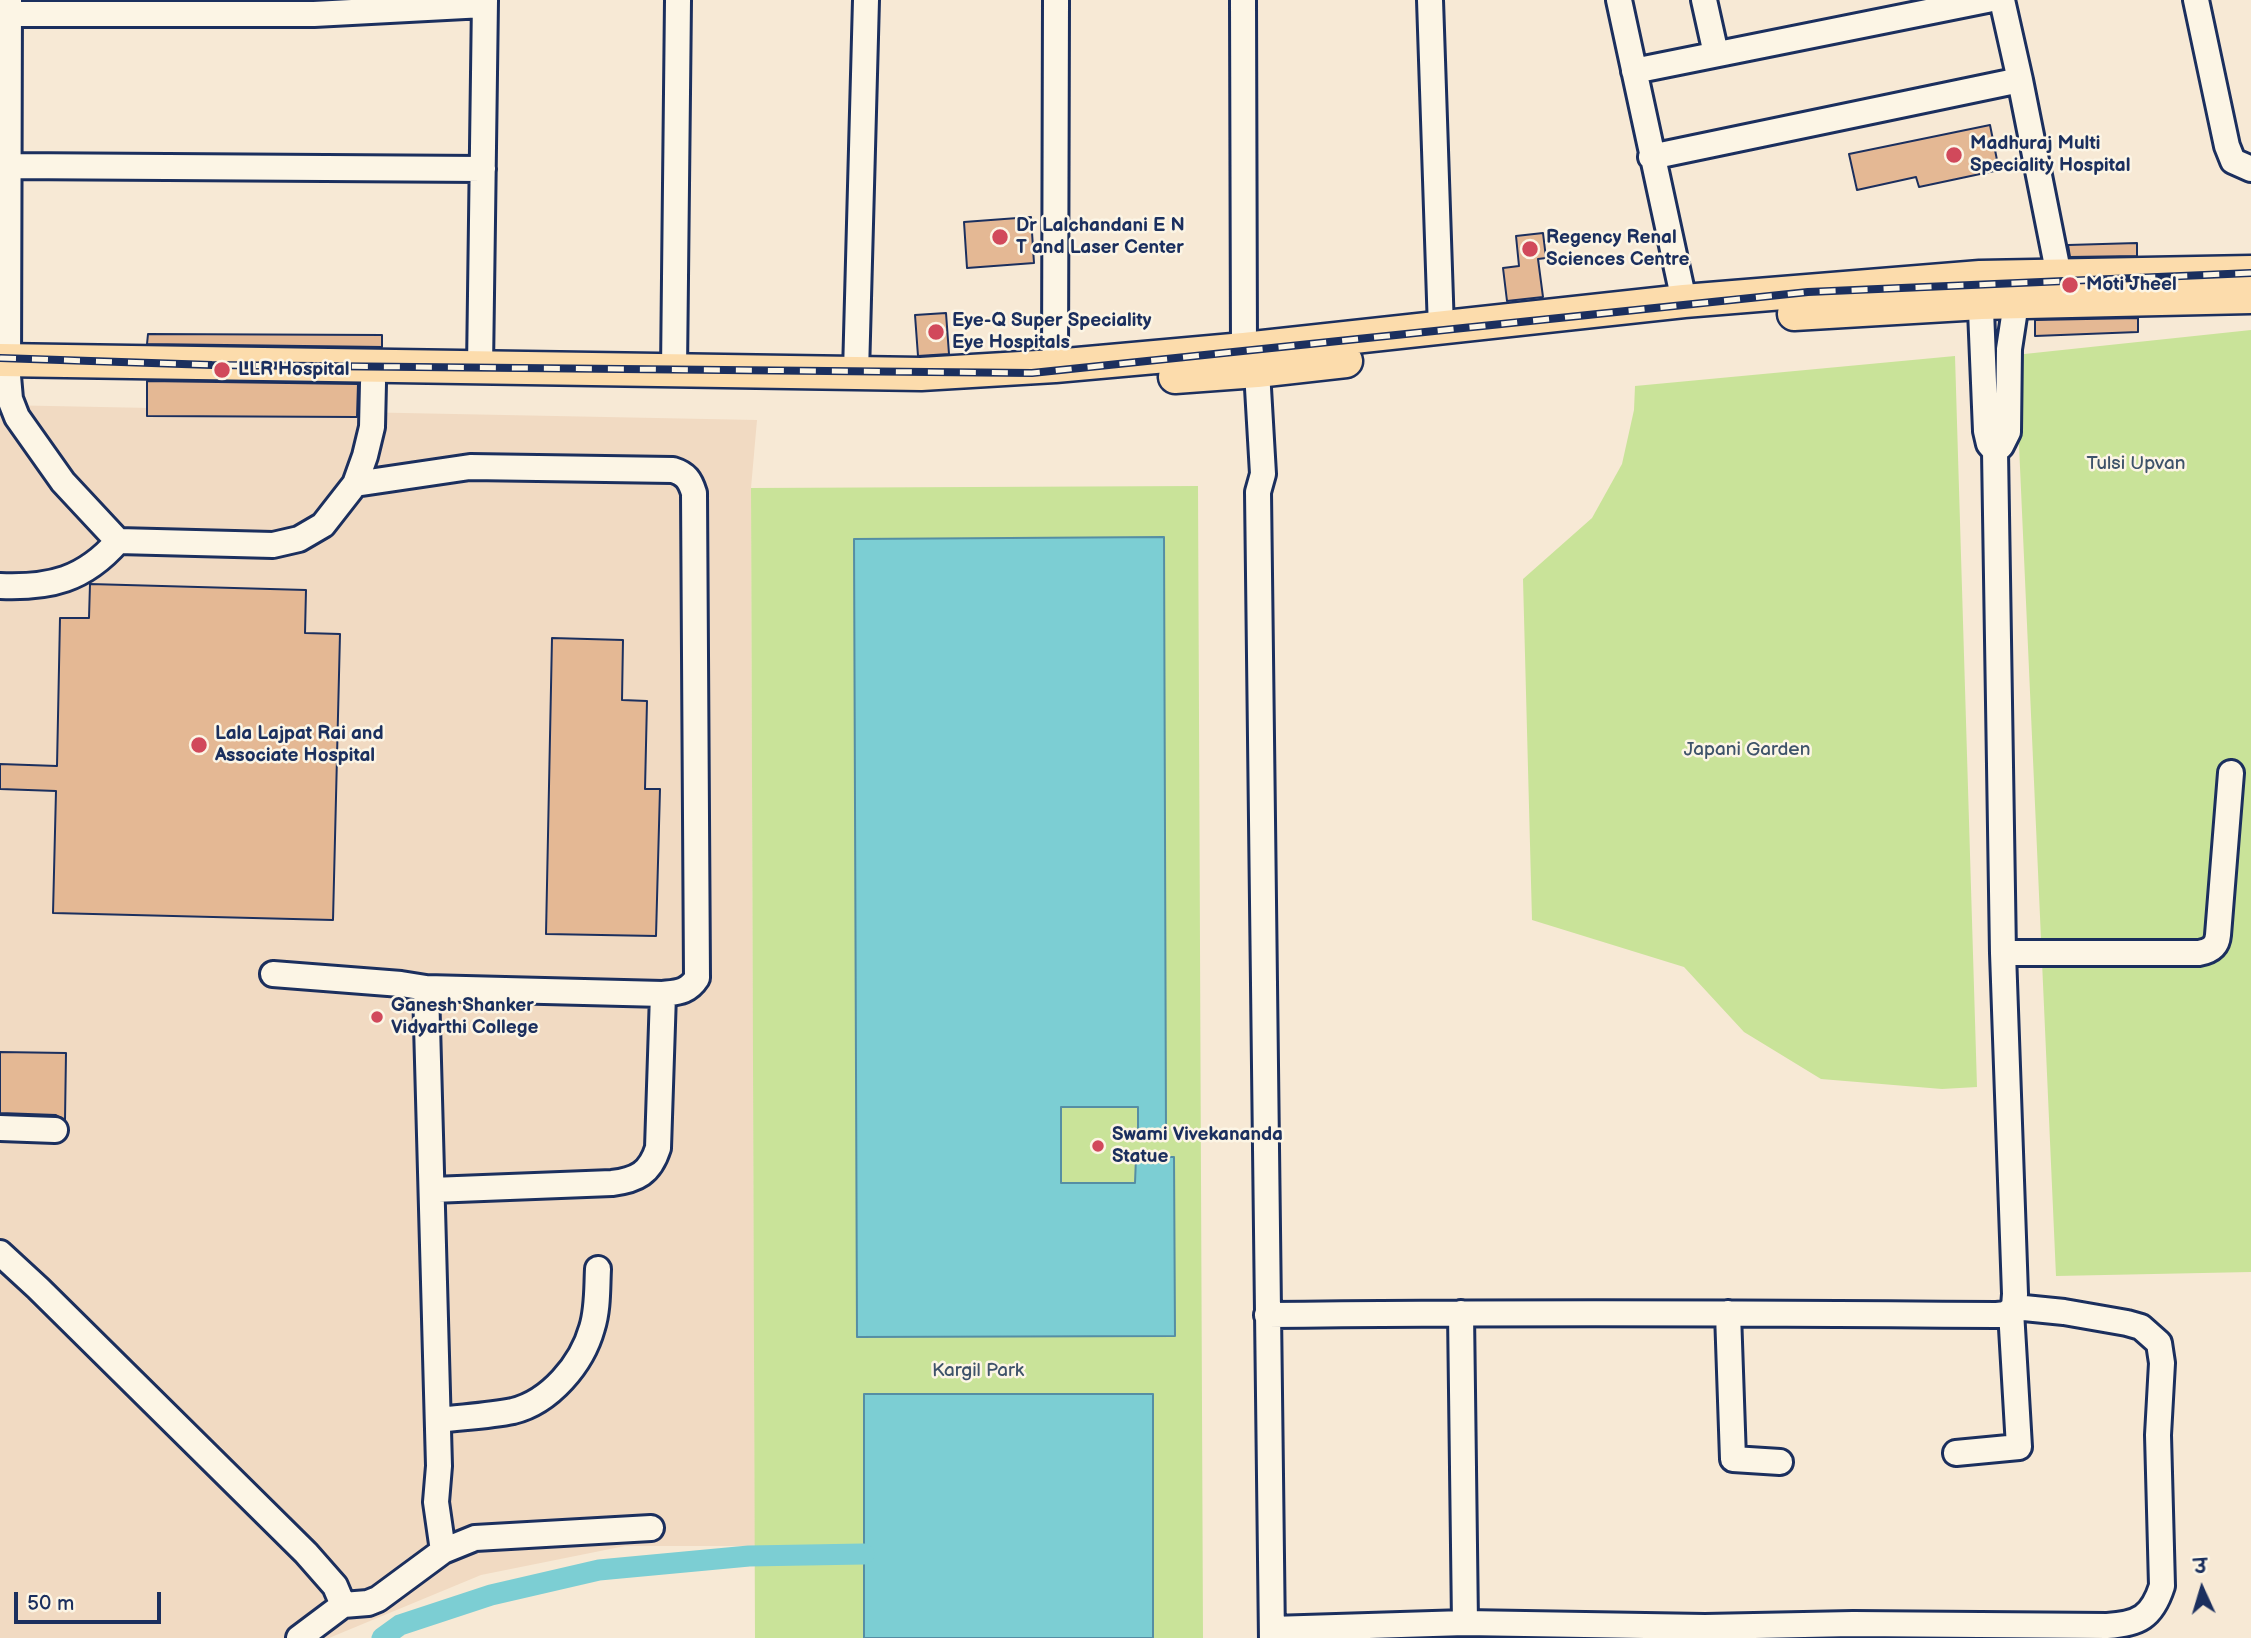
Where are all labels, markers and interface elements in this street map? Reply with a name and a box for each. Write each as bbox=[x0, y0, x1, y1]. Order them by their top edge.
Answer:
place label: Madhuraj Multi Speciality Hospital bbox=[1970, 133, 2130, 177]
marker: Madhuraj Multi Speciality Hospital bbox=[1944, 145, 1964, 165]
place label: Dr Lalchandani E N T and Laser Center bbox=[1016, 215, 1185, 259]
marker: Dr Lalchandani E N T and Laser Center bbox=[990, 227, 1010, 247]
place label: Regency Renal Sciences Centre bbox=[1546, 227, 1689, 271]
marker: Regency Renal Sciences Centre bbox=[1520, 239, 1540, 259]
place label: Moti Jheel bbox=[2086, 274, 2177, 296]
marker: Moti Jheel bbox=[2060, 275, 2080, 295]
place label: Eye-Q Super Speciality Eye Hospitals bbox=[952, 310, 1152, 354]
marker: Eye-Q Super Speciality Eye Hospitals bbox=[926, 322, 946, 342]
place label: LLR Hospital bbox=[238, 359, 350, 381]
marker: LLR Hospital bbox=[212, 360, 232, 380]
park label: Tulsi Upvan bbox=[2087, 453, 2185, 475]
place label: Lala Lajpat Rai and Associate Hospital bbox=[215, 723, 384, 767]
marker: Lala Lajpat Rai and Associate Hospital bbox=[189, 735, 209, 755]
park label: Japani Garden bbox=[1684, 739, 1810, 761]
place label: Ganesh Shanker Vidyarthi College bbox=[391, 995, 538, 1039]
marker: Ganesh Shanker Vidyarthi College bbox=[369, 1009, 385, 1025]
place label: Swami Vivekananda Statue bbox=[1112, 1124, 1283, 1168]
marker: Swami Vivekananda Statue bbox=[1090, 1138, 1106, 1154]
park label: Kargil Park bbox=[932, 1360, 1024, 1382]
north arrow bbox=[2167, 1554, 2237, 1624]
text: उ bbox=[2193, 1556, 2208, 1579]
scale bar bbox=[18, 1578, 164, 1622]
text: 50 m bbox=[27, 1591, 74, 1616]

